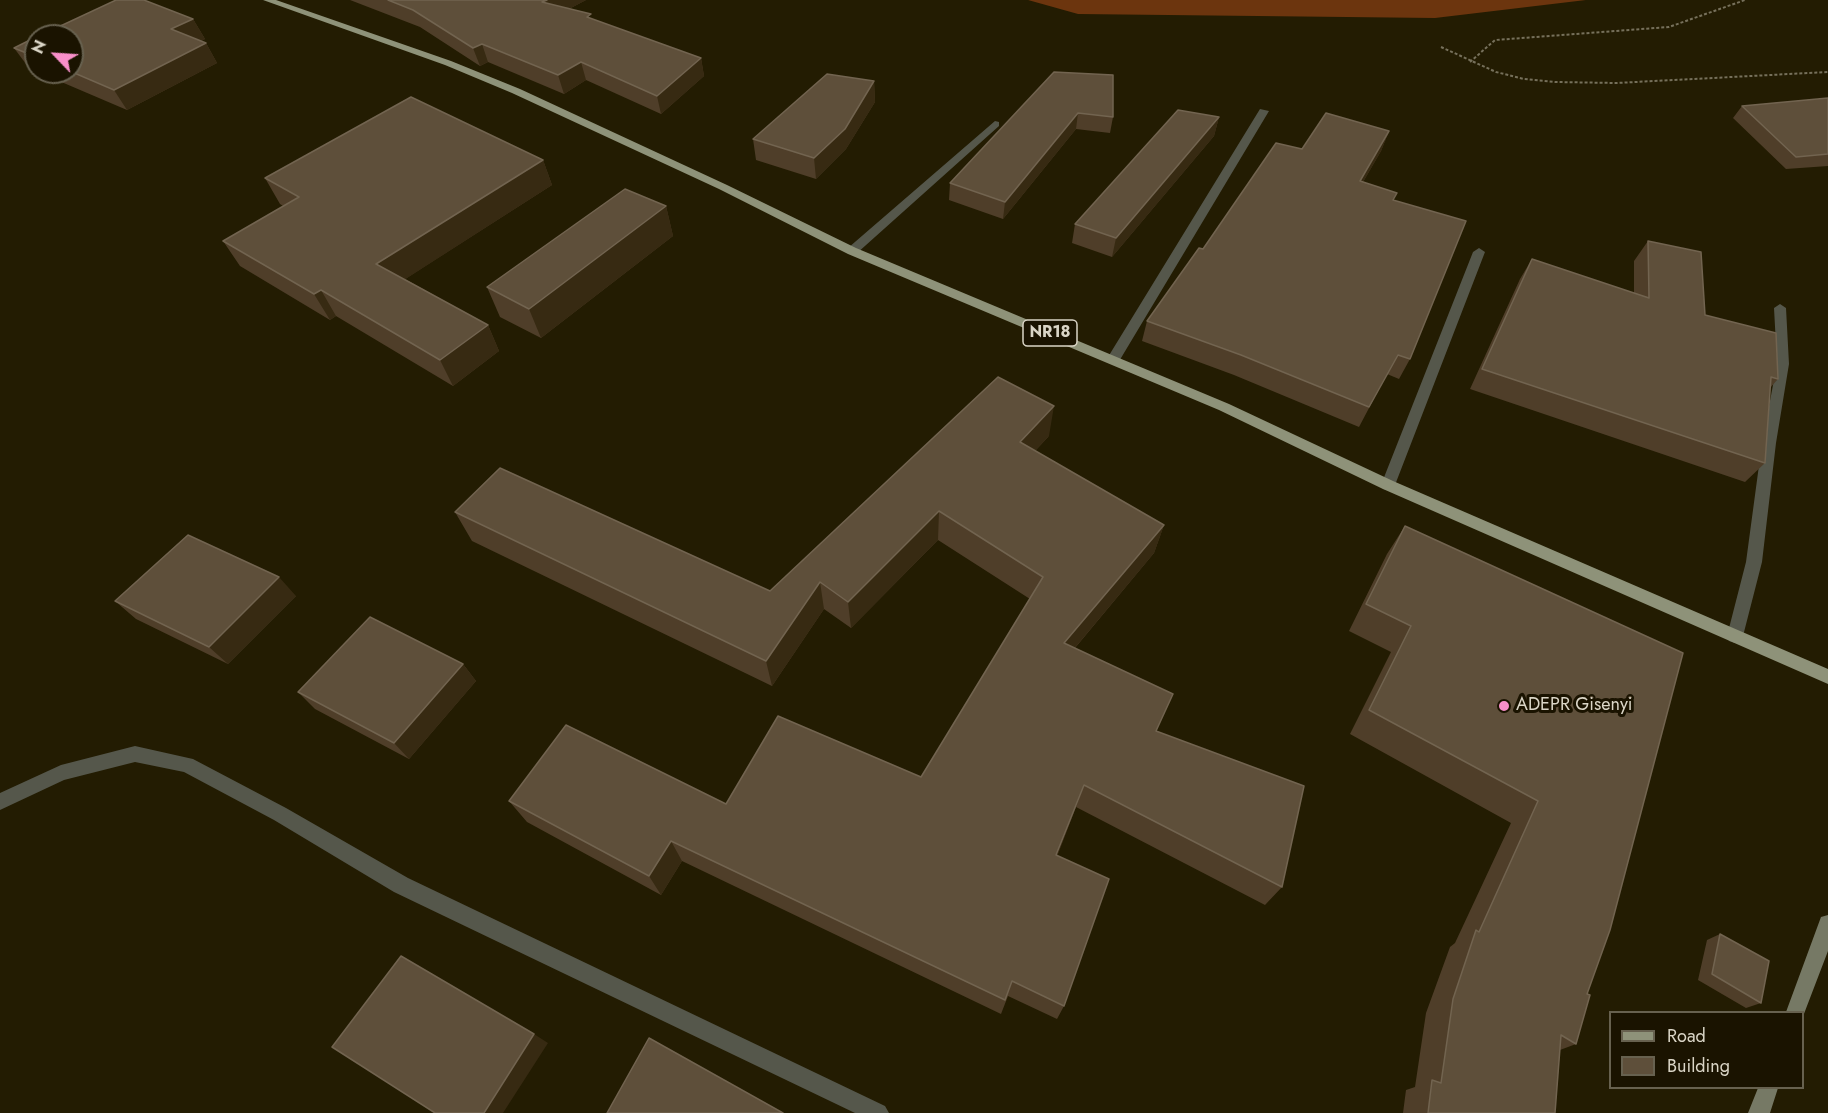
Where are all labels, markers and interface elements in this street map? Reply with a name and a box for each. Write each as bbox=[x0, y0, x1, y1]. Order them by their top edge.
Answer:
north arrow bbox=[24, 24, 84, 84]
text: N bbox=[26, 36, 52, 58]
road number: NR18 bbox=[1023, 320, 1077, 346]
place label: ADEPR Gisenyi bbox=[1516, 695, 1632, 717]
marker: ADEPR Gisenyi bbox=[1497, 699, 1511, 713]
legend bbox=[1609, 1011, 1804, 1089]
text: Road bbox=[1667, 1023, 1706, 1049]
text: Building bbox=[1667, 1053, 1730, 1079]

